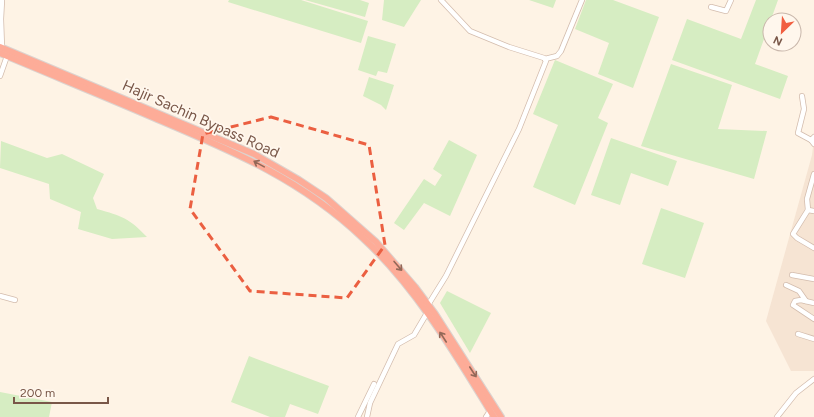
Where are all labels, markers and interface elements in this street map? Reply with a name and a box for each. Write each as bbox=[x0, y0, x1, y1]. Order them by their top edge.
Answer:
north arrow bbox=[762, 12, 802, 52]
text: N bbox=[771, 33, 785, 48]
street label: Hajir Sachin Bypass Road bbox=[120, 76, 282, 162]
one-way arrow bbox=[253, 159, 265, 167]
one-way arrow bbox=[393, 260, 402, 271]
one-way arrow bbox=[438, 331, 446, 343]
one-way arrow bbox=[469, 366, 477, 378]
scale bar bbox=[14, 379, 108, 405]
text: 200 m bbox=[20, 386, 55, 400]

